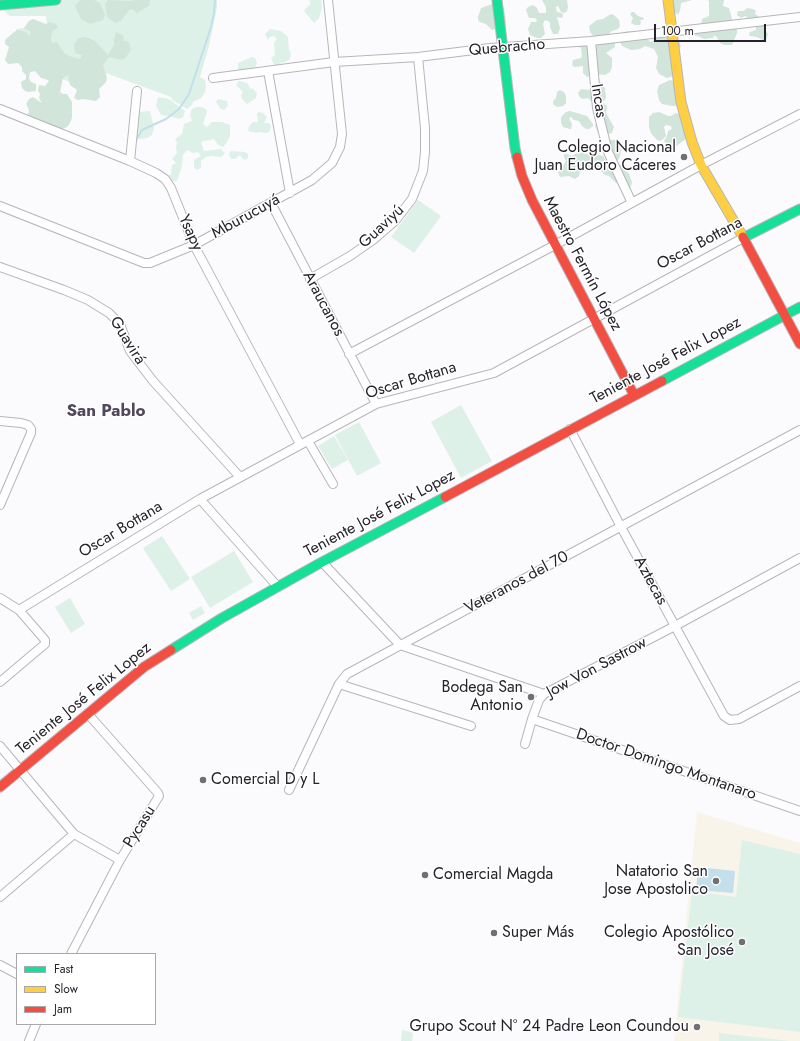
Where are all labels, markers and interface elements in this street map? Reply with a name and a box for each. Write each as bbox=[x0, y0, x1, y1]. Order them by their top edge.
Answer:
scale bar bbox=[656, 16, 768, 42]
text: 100 m bbox=[661, 22, 694, 40]
street label: Quebracho bbox=[468, 35, 546, 61]
street label: Incas bbox=[586, 83, 610, 119]
place label: Colegio Nacional Juan Eudoro Cáceres bbox=[534, 138, 676, 176]
marker: Colegio Nacional Juan Eudoro Cáceres bbox=[679, 152, 689, 162]
street label: Mburucuyá bbox=[208, 190, 284, 244]
street label: Maestro Fermín López bbox=[538, 194, 626, 334]
street label: Guaviyú bbox=[355, 201, 409, 253]
street label: Ysapy bbox=[174, 212, 206, 254]
street label: Oscar Bottana bbox=[654, 213, 746, 275]
street label: Araucanos bbox=[298, 268, 348, 340]
street label: Guavirá bbox=[105, 313, 149, 369]
street label: Teniente José Felix Lopez bbox=[587, 313, 745, 409]
street label: Oscar Bottana bbox=[363, 358, 459, 404]
district label: San Pablo bbox=[66, 402, 146, 422]
street label: Teniente José Felix Lopez bbox=[301, 466, 459, 562]
street label: Oscar Bottana bbox=[76, 498, 166, 562]
street label: Veteranos del 70 bbox=[462, 548, 572, 618]
street label: Aztecas bbox=[629, 553, 671, 609]
street label: Jow Von Sastrow bbox=[544, 634, 650, 702]
street label: Teniente José Felix Lopez bbox=[13, 639, 155, 759]
place label: Bodega San Antonio bbox=[441, 678, 523, 716]
marker: Bodega San Antonio bbox=[526, 692, 536, 702]
street label: Doctor Domingo Montanaro bbox=[573, 725, 759, 805]
place label: Comercial D y L bbox=[211, 770, 319, 790]
marker: Comercial D y L bbox=[198, 775, 208, 785]
street label: Pycasu bbox=[120, 803, 160, 851]
place label: Natatorio San Jose Apostolico bbox=[604, 862, 708, 900]
place label: Comercial Magda bbox=[433, 865, 553, 885]
marker: Comercial Magda bbox=[420, 870, 430, 880]
marker: Natatorio San Jose Apostolico bbox=[711, 876, 721, 886]
place label: Super Más bbox=[502, 923, 574, 943]
place label: Colegio Apostólico San José bbox=[604, 923, 734, 961]
marker: Super Más bbox=[489, 928, 499, 938]
marker: Colegio Apostólico San José bbox=[737, 937, 747, 947]
legend bbox=[16, 953, 156, 1025]
text: Fast bbox=[54, 960, 73, 978]
text: Slow bbox=[54, 980, 78, 998]
text: Jam bbox=[54, 1000, 72, 1018]
place label: Grupo Scout N° 24 Padre Leon Coundou bbox=[409, 1017, 689, 1037]
marker: Grupo Scout N° 24 Padre Leon Coundou bbox=[692, 1022, 702, 1032]

